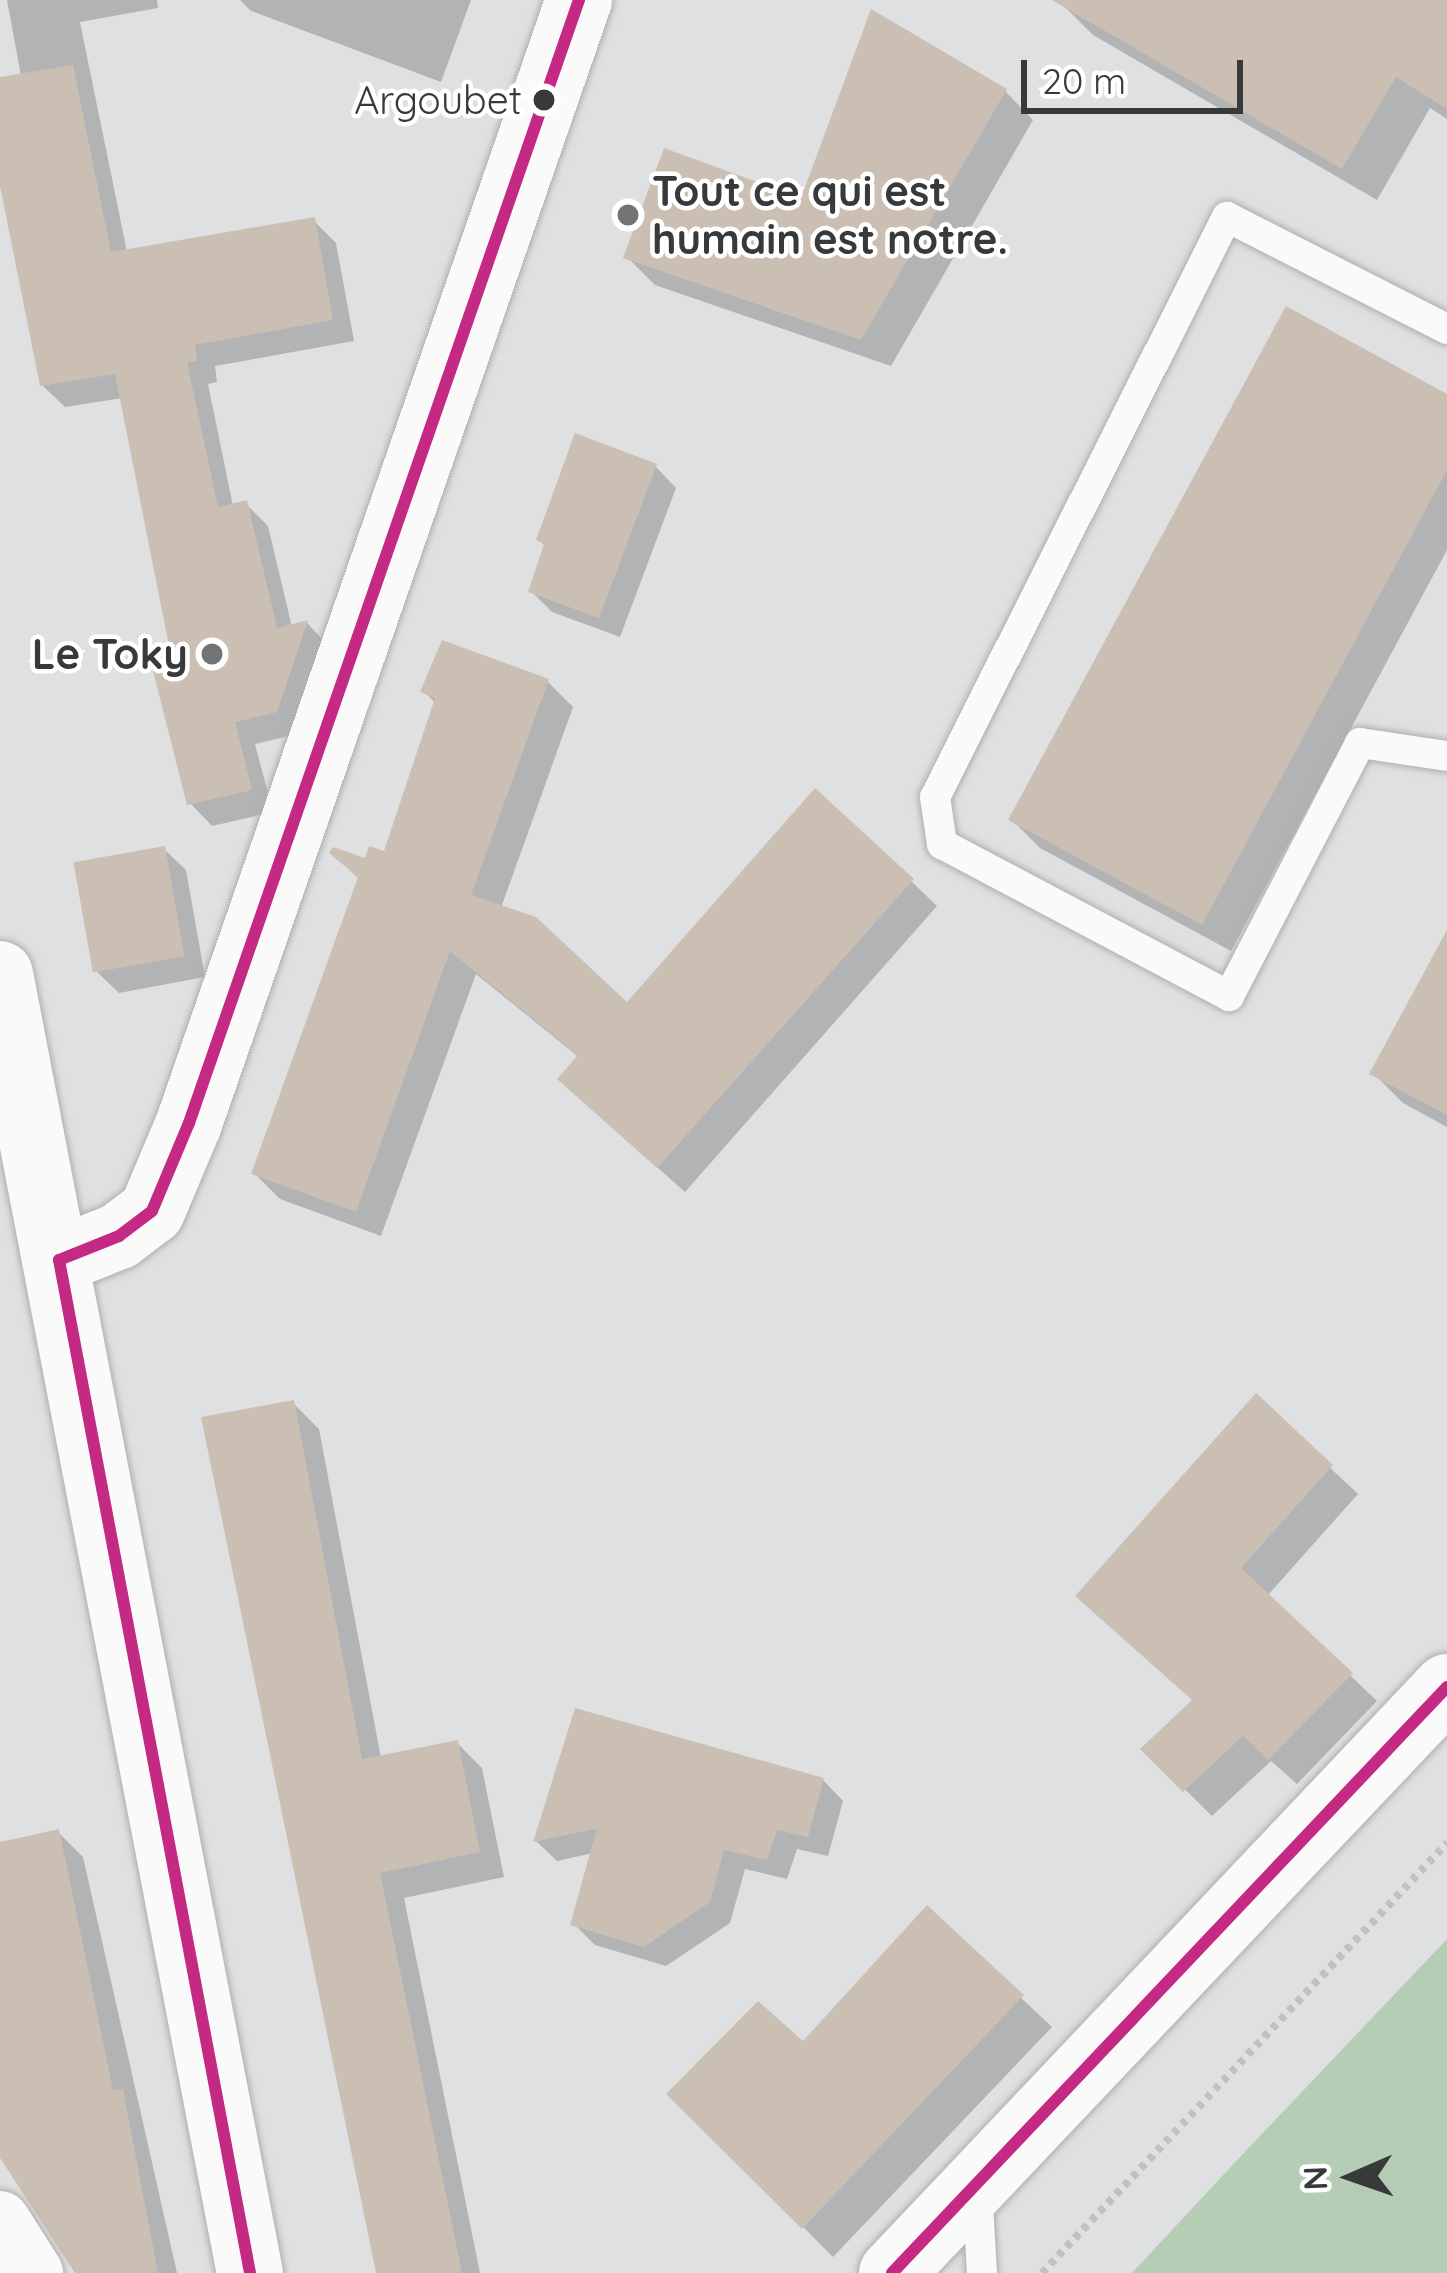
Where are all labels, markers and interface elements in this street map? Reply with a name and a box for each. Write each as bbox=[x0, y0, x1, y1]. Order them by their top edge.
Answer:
scale bar bbox=[1027, 36, 1249, 110]
text: 20 m bbox=[1042, 58, 1126, 103]
place label: Argoubet bbox=[354, 77, 522, 123]
marker: Argoubet bbox=[533, 89, 555, 111]
place label: Tout ce qui est humain est notre. bbox=[652, 166, 1008, 264]
marker: Tout ce qui est humain est notre. bbox=[615, 202, 641, 228]
place label: Le Toky bbox=[32, 629, 188, 679]
marker: Le Toky bbox=[199, 641, 225, 667]
north arrow bbox=[1291, 2117, 1411, 2237]
text: N bbox=[1294, 2165, 1335, 2191]

